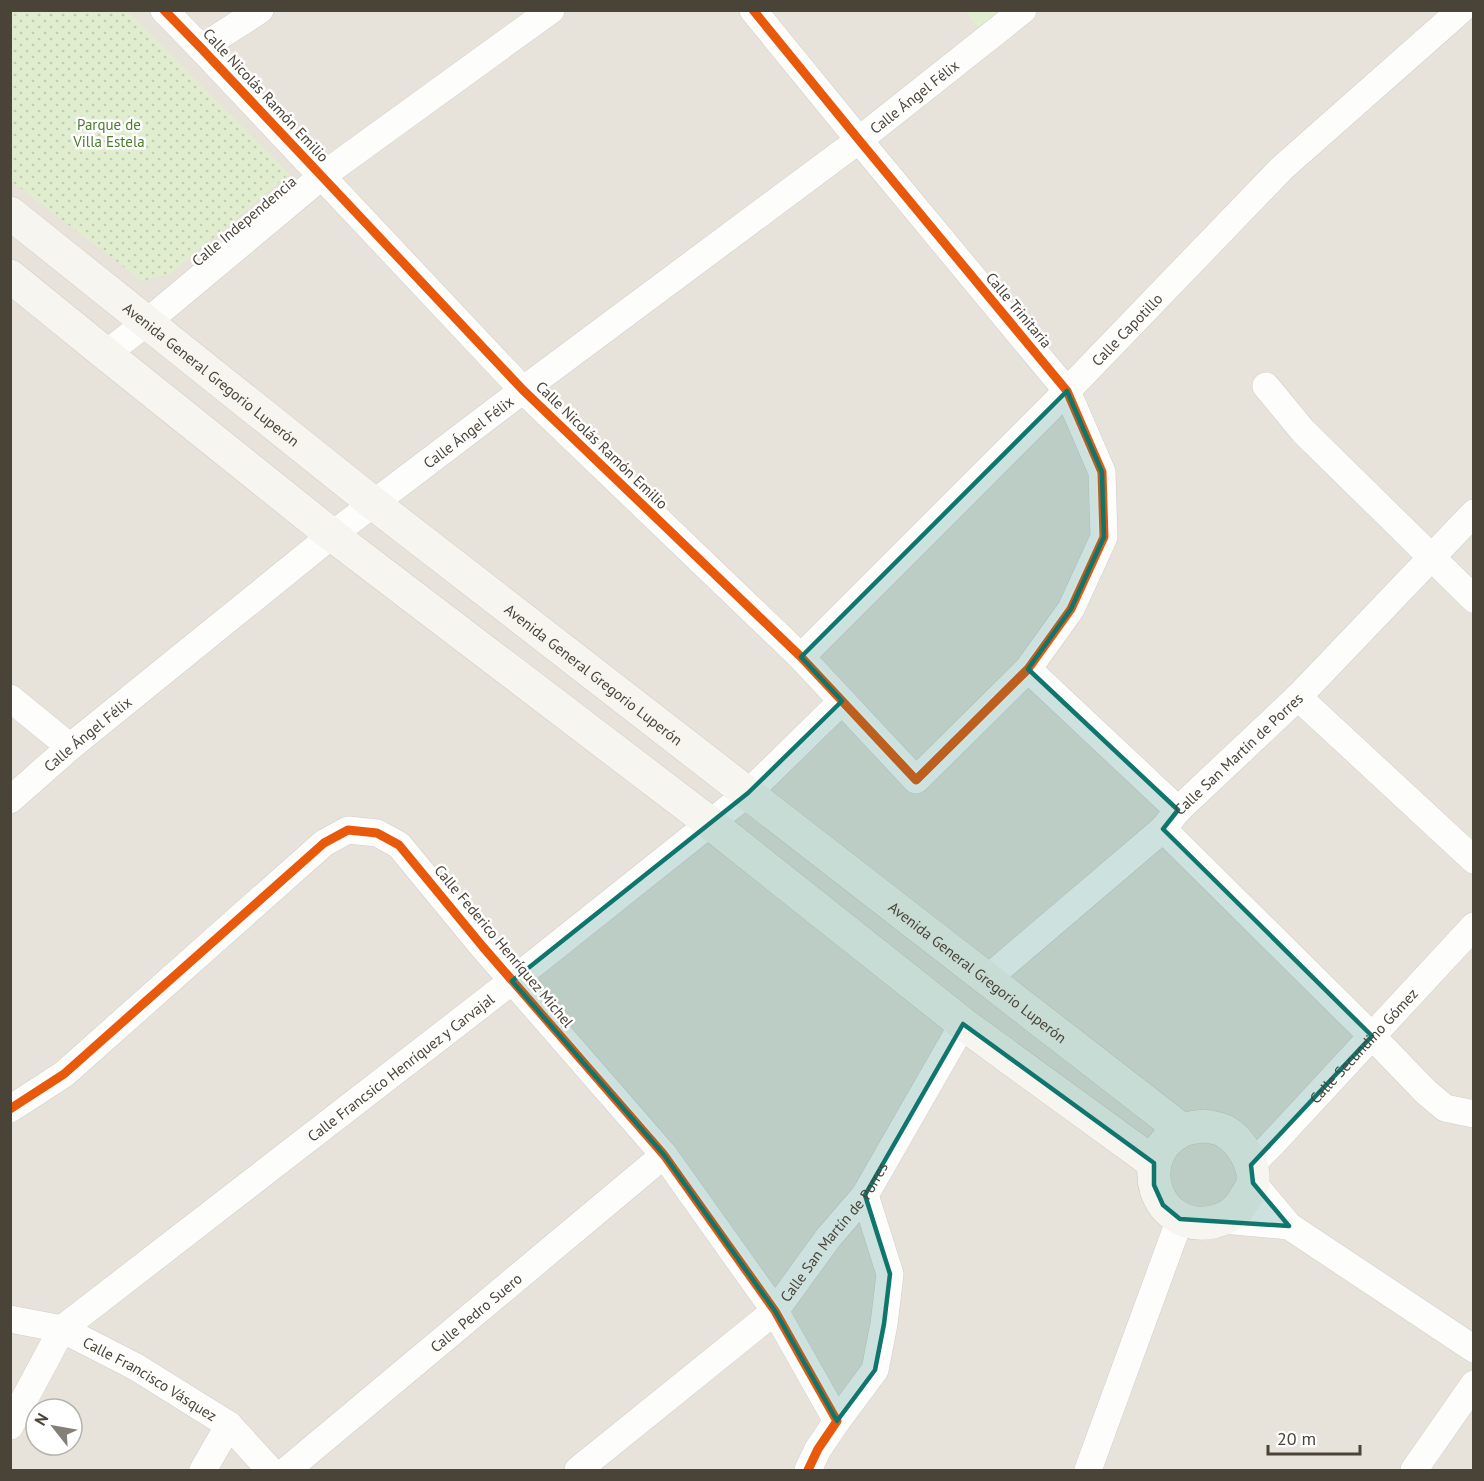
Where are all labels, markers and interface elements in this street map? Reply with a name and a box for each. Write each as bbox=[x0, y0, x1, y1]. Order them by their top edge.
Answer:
street label: Calle Nicolás Ramón Emilio bbox=[199, 24, 333, 166]
street label: Calle Ángel Félix bbox=[866, 55, 963, 137]
park label: Parque de Villa Estela bbox=[72, 115, 145, 151]
street label: Calle Independencia bbox=[188, 172, 300, 270]
street label: Calle Trinitaria bbox=[982, 268, 1056, 352]
street label: Calle Capotillo bbox=[1087, 289, 1166, 370]
street label: Avenida General Gregorio Luperón bbox=[120, 298, 304, 450]
street label: Calle Nicolás Ramón Emilio bbox=[532, 377, 672, 513]
street label: Calle Ángel Félix bbox=[419, 391, 517, 472]
street label: Avenida General Gregorio Luperón bbox=[501, 599, 687, 749]
street label: Calle San Martín de Porres bbox=[1170, 688, 1306, 819]
street label: Calle Ángel Félix bbox=[40, 692, 135, 775]
street label: Calle Federico Henríquez Michel bbox=[430, 861, 578, 1032]
street label: Avenida General Gregorio Luperón bbox=[885, 897, 1071, 1047]
street label: Calle Secundino Gómez bbox=[1305, 984, 1421, 1107]
street label: Calle Francsico Henríquez y Carvajal bbox=[303, 989, 498, 1145]
street label: Calle San Martín de Porres bbox=[775, 1158, 892, 1305]
street label: Calle Pedro Suero bbox=[426, 1269, 526, 1356]
street label: Calle Francisco Vásquez bbox=[80, 1332, 221, 1425]
north arrow bbox=[24, 1397, 84, 1457]
text: N bbox=[30, 1410, 52, 1429]
scale bar bbox=[1268, 1418, 1360, 1456]
text: 20 m bbox=[1277, 1427, 1316, 1450]

